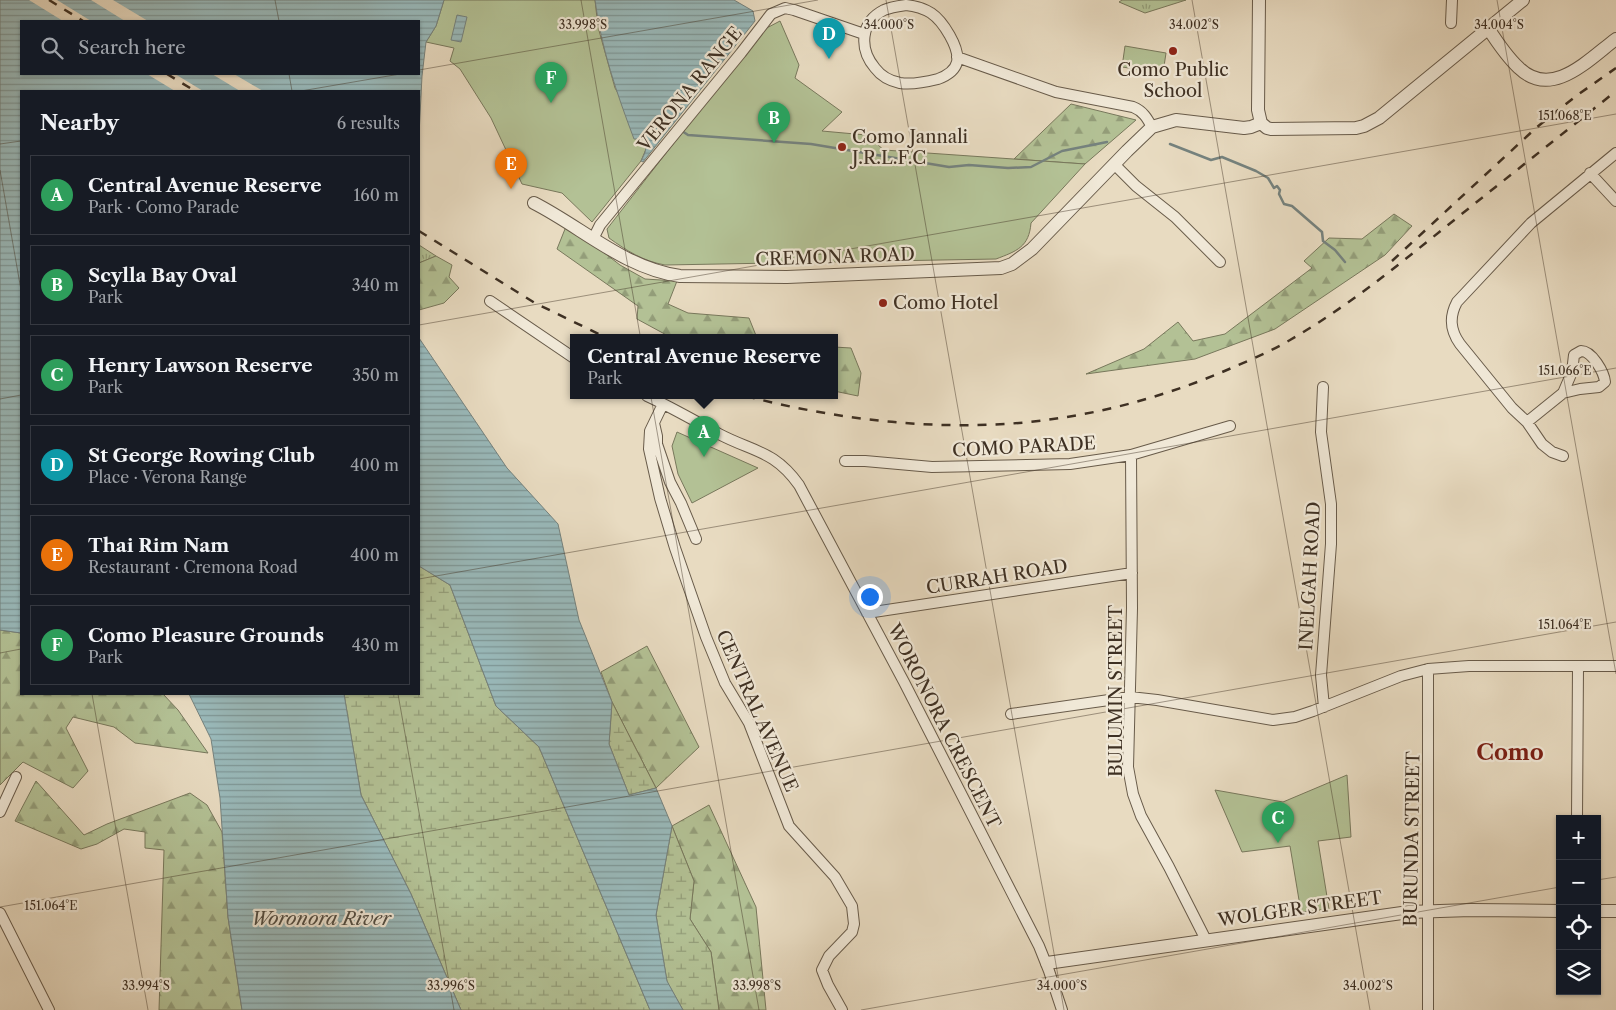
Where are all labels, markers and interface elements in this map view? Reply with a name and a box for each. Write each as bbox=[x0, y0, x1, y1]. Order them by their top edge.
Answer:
text: 33.998°S bbox=[559, 17, 607, 32]
text: 34.000°S bbox=[864, 17, 914, 32]
text: 34.002°S bbox=[1169, 17, 1219, 32]
text: 34.004°S bbox=[1474, 17, 1524, 32]
pin: D bbox=[813, 18, 845, 59]
search box bbox=[20, 20, 420, 75]
street label: VERONA RANGE bbox=[633, 22, 747, 156]
icon: search bbox=[38, 34, 66, 62]
text: Search here bbox=[78, 36, 186, 59]
marker: Como Public School bbox=[1167, 45, 1179, 57]
place label: Como Public School bbox=[1117, 59, 1229, 102]
pin: F bbox=[535, 62, 567, 103]
pin: B bbox=[758, 102, 790, 143]
text: 151.068°E bbox=[1538, 108, 1592, 123]
text: Nearby bbox=[40, 110, 119, 135]
text: 6 results bbox=[337, 113, 400, 133]
place label: Como Jannali J.R.L.F.C bbox=[849, 126, 969, 169]
marker: Como Jannali J.R.L.F.C bbox=[836, 141, 848, 153]
pin: E bbox=[495, 148, 527, 189]
text: Central Avenue Reserve bbox=[88, 174, 322, 197]
text: A bbox=[51, 185, 63, 205]
text: 160 m bbox=[354, 185, 399, 205]
text: Park · Como Parade bbox=[88, 197, 239, 217]
street label: CREMONA ROAD bbox=[755, 243, 915, 271]
text: Scylla Bay Oval bbox=[88, 264, 237, 287]
text: B bbox=[51, 275, 63, 295]
text: 340 m bbox=[352, 275, 399, 295]
text: Park bbox=[88, 287, 123, 307]
place label: Como Hotel bbox=[893, 292, 998, 314]
marker: Como Hotel bbox=[877, 297, 889, 309]
popup bbox=[570, 334, 838, 399]
text: Central Avenue Reserve bbox=[587, 345, 821, 368]
text: Henry Lawson Reserve bbox=[88, 354, 313, 377]
text: 151.066°E bbox=[1538, 363, 1592, 378]
text: C bbox=[51, 365, 63, 385]
text: 350 m bbox=[352, 365, 399, 385]
text: Park bbox=[587, 368, 622, 388]
text: Park bbox=[88, 377, 123, 397]
pin: A bbox=[688, 416, 720, 457]
street label: COMO PARADE bbox=[952, 432, 1096, 462]
text: St George Rowing Club bbox=[88, 444, 315, 467]
text: D bbox=[50, 455, 64, 475]
text: 400 m bbox=[350, 455, 399, 475]
text: Place · Verona Range bbox=[88, 467, 247, 487]
street label: INELGAH ROAD bbox=[1295, 501, 1325, 651]
text: Thai Rim Nam bbox=[88, 534, 229, 557]
text: E bbox=[51, 545, 63, 565]
text: 400 m bbox=[350, 545, 399, 565]
street label: CURRAH ROAD bbox=[925, 555, 1069, 599]
text: Restaurant · Cremona Road bbox=[88, 557, 298, 577]
your location bbox=[857, 584, 883, 610]
street label: BULUMIN STREET bbox=[1105, 604, 1127, 777]
text: 151.064°E bbox=[1538, 617, 1592, 632]
street label: WORONORA CRESCENT bbox=[882, 619, 1005, 832]
text: Como Pleasure Grounds bbox=[88, 624, 324, 647]
street label: CENTRAL AVENUE bbox=[711, 627, 803, 795]
text: F bbox=[52, 635, 62, 655]
text: 430 m bbox=[352, 635, 399, 655]
text: Park bbox=[88, 647, 123, 667]
district label: Como bbox=[1476, 739, 1544, 766]
street label: BURUNDA STREET bbox=[1399, 751, 1425, 927]
pin: C bbox=[1262, 802, 1294, 843]
map controls bbox=[1556, 815, 1601, 995]
button: + bbox=[1556, 815, 1601, 860]
button: − bbox=[1556, 860, 1601, 905]
street label: WOLGER STREET bbox=[1216, 887, 1384, 932]
text: 151.064°E bbox=[24, 898, 78, 913]
button: locate bbox=[1556, 905, 1601, 950]
water label: Woronora River bbox=[251, 907, 392, 930]
button: layers bbox=[1556, 950, 1601, 995]
text: 33.994°S bbox=[122, 978, 170, 993]
text: 33.996°S bbox=[427, 978, 475, 993]
text: 33.998°S bbox=[733, 978, 781, 993]
text: 34.000°S bbox=[1037, 978, 1087, 993]
text: 34.002°S bbox=[1343, 978, 1393, 993]

